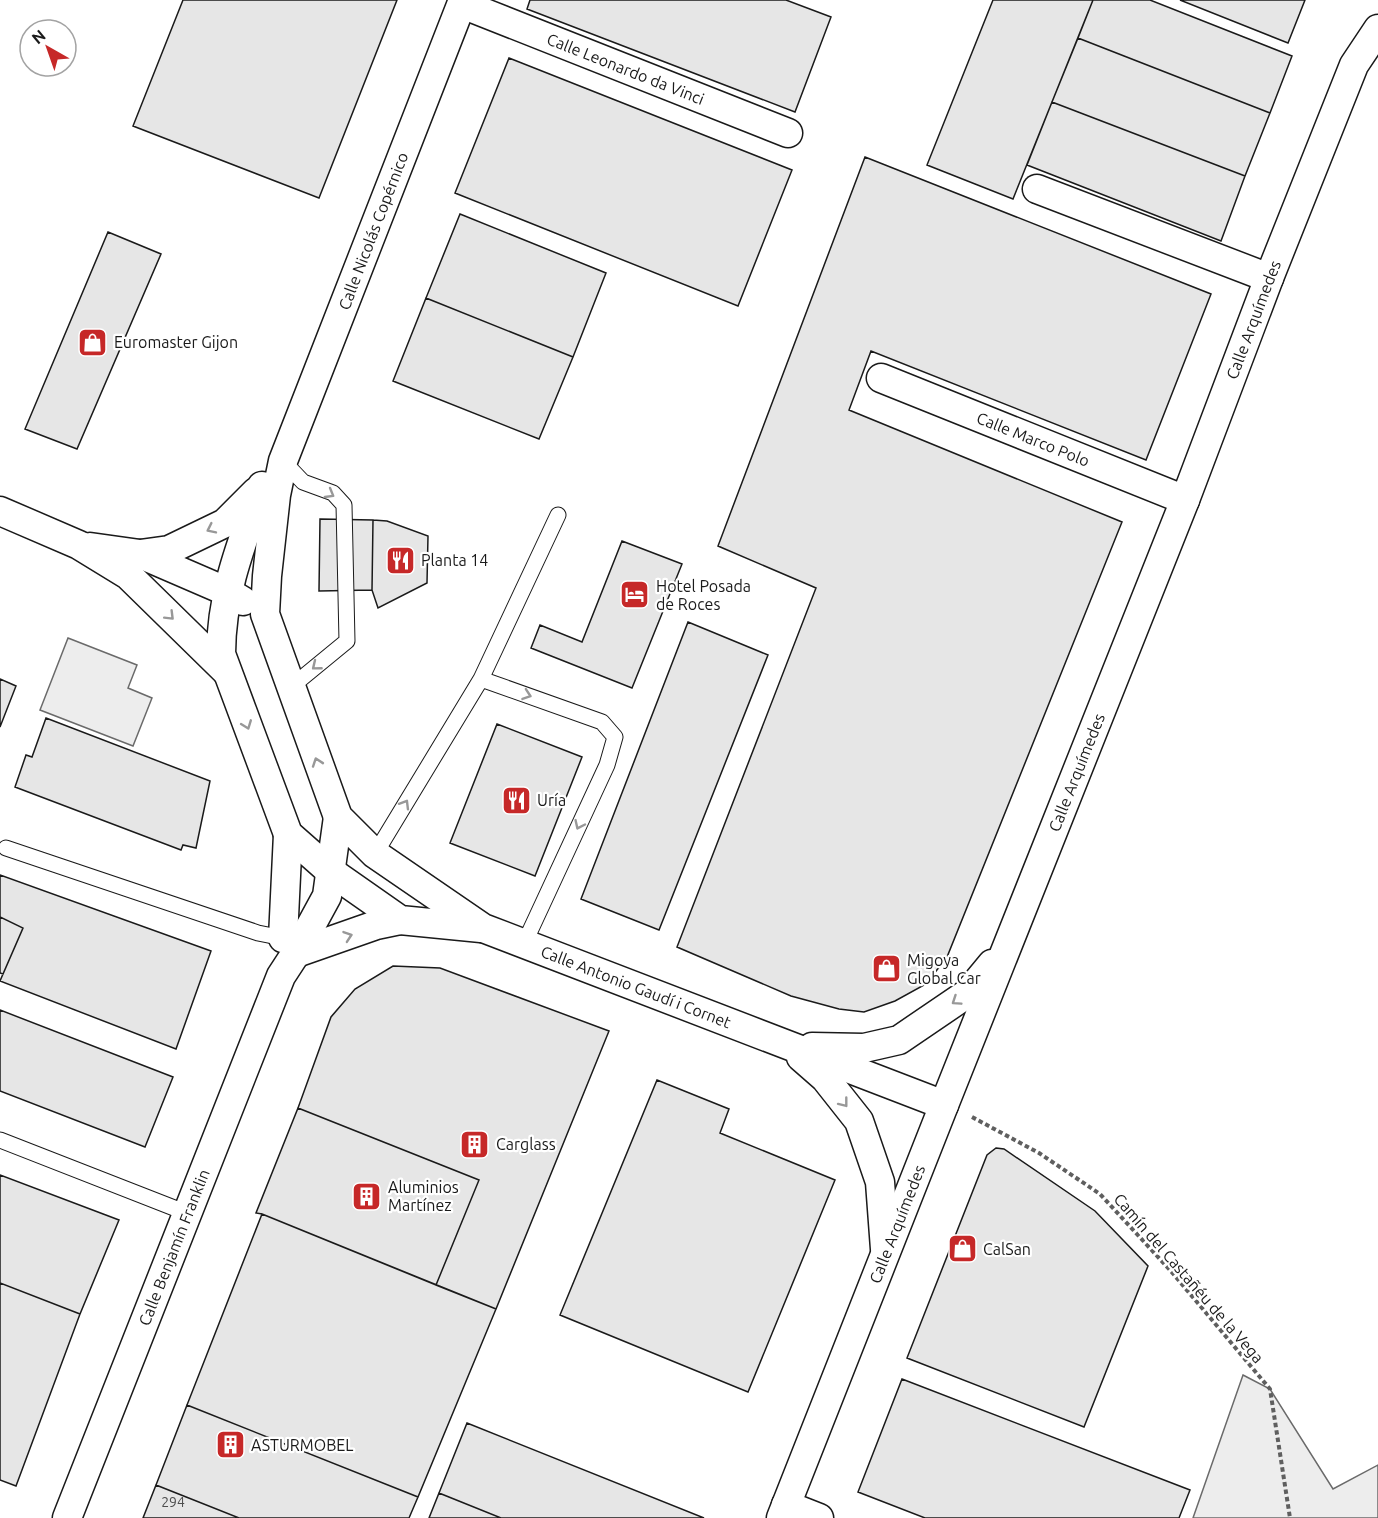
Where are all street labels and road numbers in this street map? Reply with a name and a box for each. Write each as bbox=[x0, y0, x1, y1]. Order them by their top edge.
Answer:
street label: Calle Leonardo da Vinci bbox=[544, 30, 707, 108]
street label: Calle Nicolás Copérnico bbox=[335, 150, 411, 312]
street label: Calle Arquímedes bbox=[1223, 258, 1284, 382]
street label: Calle Marco Polo bbox=[974, 408, 1092, 470]
street label: Calle Arquímedes bbox=[1045, 711, 1108, 834]
street label: Calle Antonio Gaudí i Cornet bbox=[538, 942, 734, 1032]
street label: Calle Arquímedes bbox=[866, 1162, 928, 1286]
street label: Calle Benjamín Franklin bbox=[135, 1167, 213, 1328]
street label: Camín del Castañéu de la Vega bbox=[1110, 1190, 1268, 1366]

